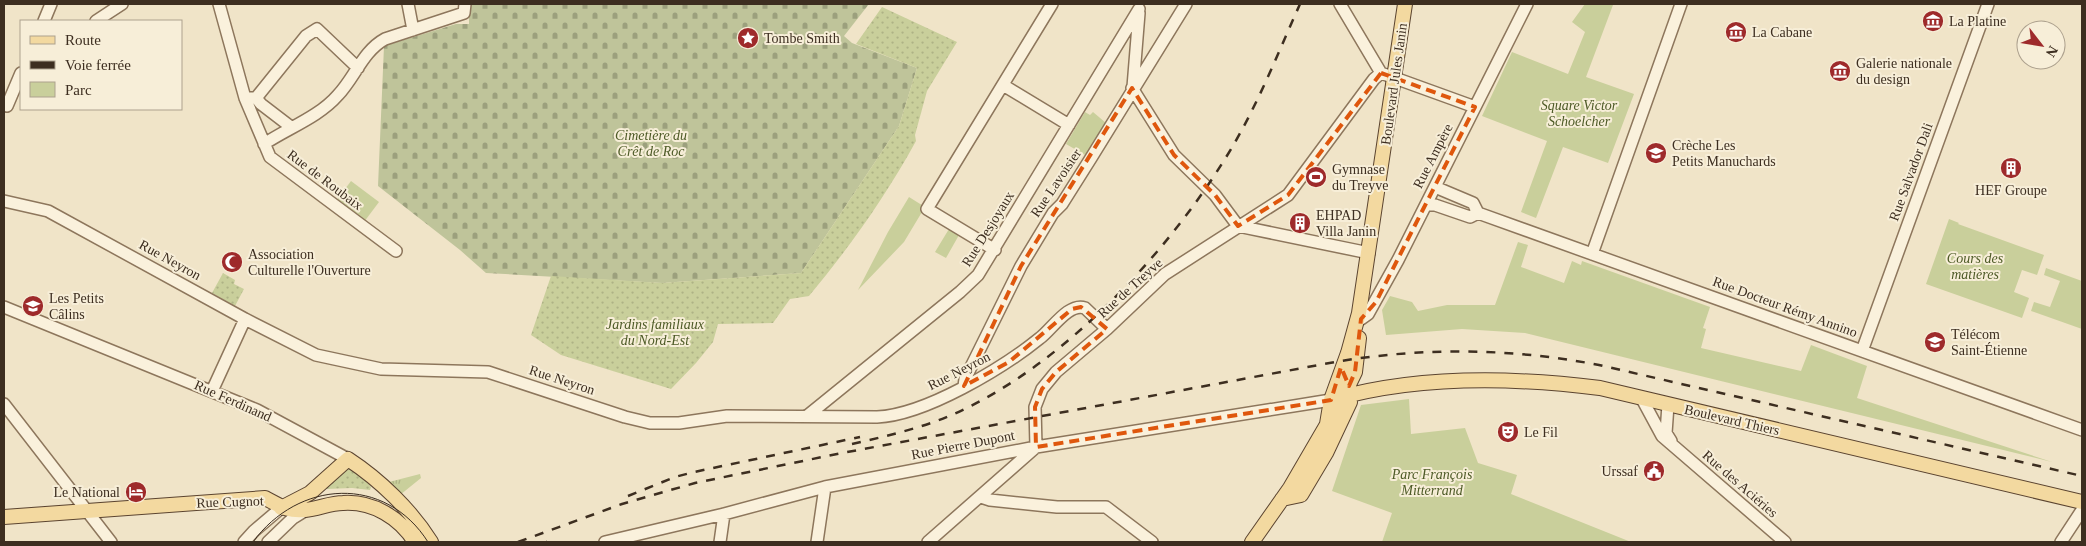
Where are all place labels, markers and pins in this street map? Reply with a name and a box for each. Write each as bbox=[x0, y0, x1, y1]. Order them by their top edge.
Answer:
museum icon: La Platine bbox=[1921, 9, 1945, 33]
place label: La Platine bbox=[1949, 14, 2006, 29]
museum icon: La Cabane bbox=[1724, 20, 1748, 44]
place label: La Cabane bbox=[1752, 25, 1812, 40]
place icon: Tombe Smith bbox=[736, 26, 760, 50]
place label: Tombe Smith bbox=[764, 31, 840, 46]
place label: Galerie nationale du design bbox=[1856, 56, 1952, 87]
museum icon: Galerie nationale du design bbox=[1828, 59, 1852, 83]
place label: Crèche Les Petits Manuchards bbox=[1672, 138, 1776, 169]
school or university icon: Crèche Les Petits Manuchards bbox=[1644, 141, 1668, 165]
building icon: HEF Groupe bbox=[1999, 156, 2023, 180]
place label: Gymnase du Treyve bbox=[1332, 162, 1388, 193]
sports icon: Gymnase du Treyve bbox=[1304, 165, 1328, 189]
place label: HEF Groupe bbox=[1975, 183, 2047, 198]
place label: EHPAD Villa Janin bbox=[1316, 208, 1376, 239]
building icon: EHPAD Villa Janin bbox=[1288, 211, 1312, 235]
place label: Association Culturelle l'Ouverture bbox=[248, 247, 371, 278]
mosque icon: Association Culturelle l'Ouverture bbox=[220, 250, 244, 274]
place label: Les Petits Câlins bbox=[49, 291, 104, 322]
school or university icon: Les Petits Câlins bbox=[21, 294, 45, 318]
place label: Télécom Saint-Étienne bbox=[1951, 327, 2027, 358]
school or university icon: Télécom Saint-Étienne bbox=[1923, 330, 1947, 354]
theatre icon: Le Fil bbox=[1496, 420, 1520, 444]
place label: Le Fil bbox=[1524, 425, 1558, 440]
public building icon: Urssaf bbox=[1642, 459, 1666, 483]
place label: Urssaf bbox=[1601, 464, 1638, 479]
hotel icon: Le National bbox=[124, 480, 148, 504]
place label: Le National bbox=[54, 485, 120, 500]

